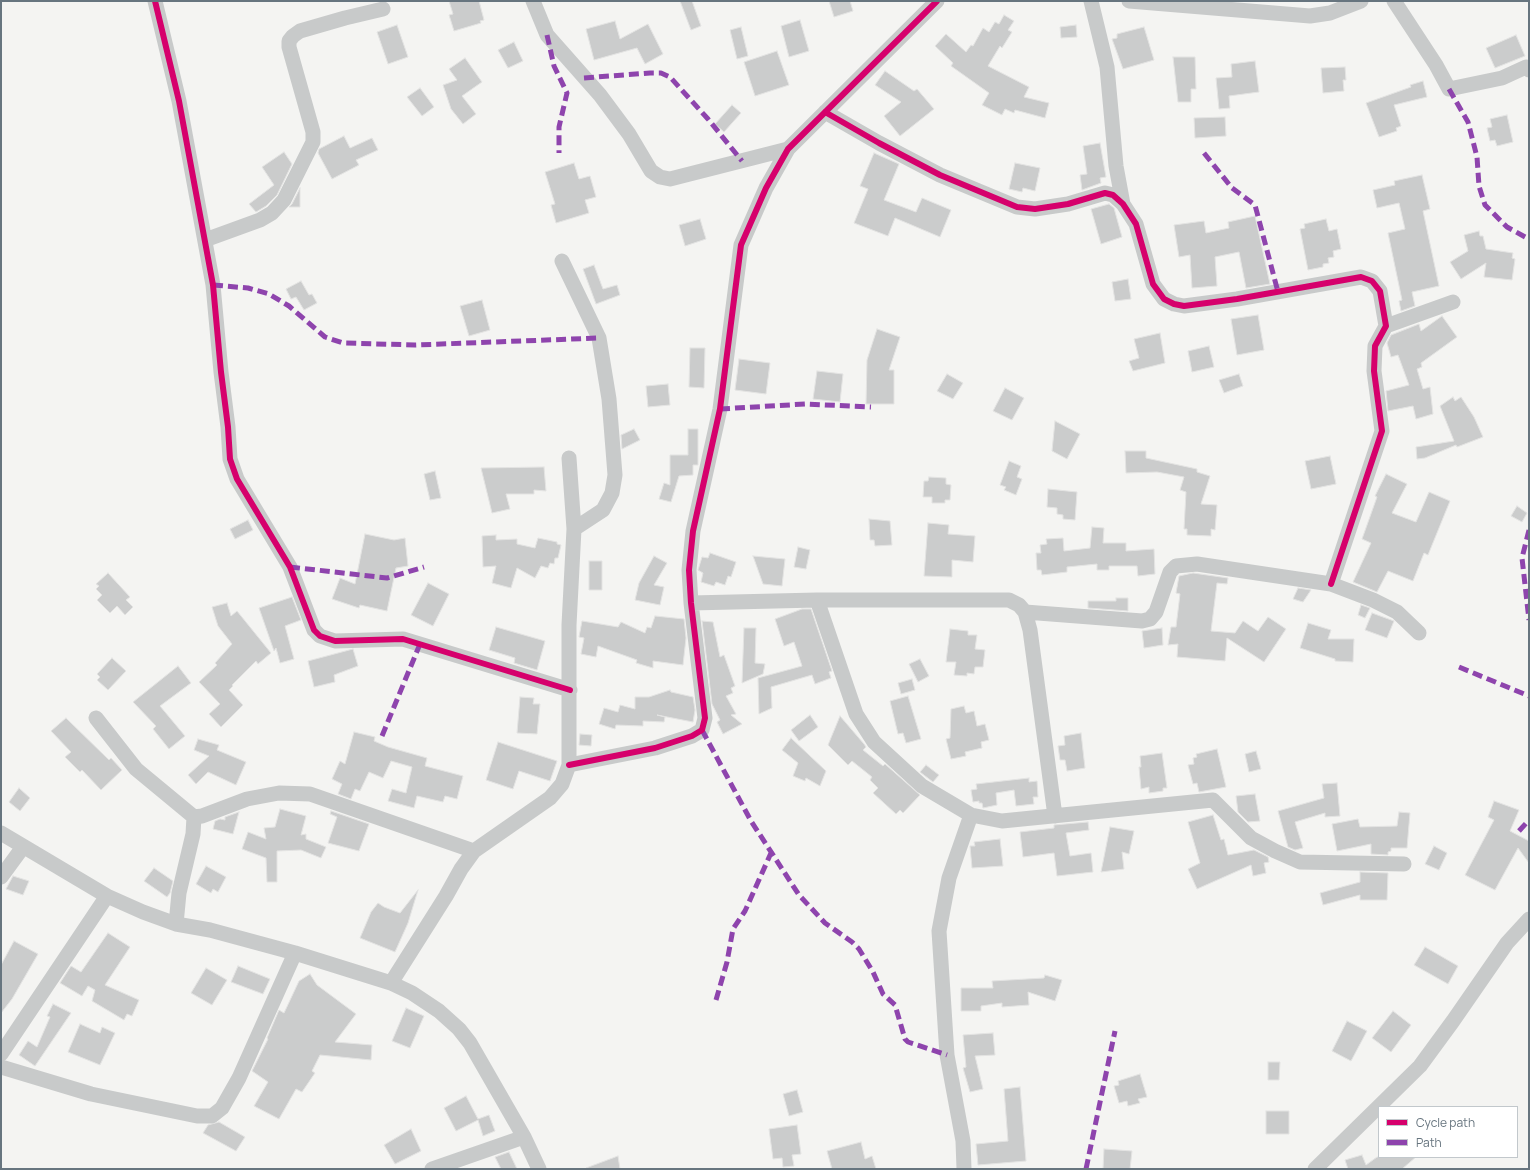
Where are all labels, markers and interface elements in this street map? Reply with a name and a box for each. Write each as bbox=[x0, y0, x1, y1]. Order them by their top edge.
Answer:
legend bbox=[1378, 1106, 1518, 1158]
text: Cycle path bbox=[1416, 1114, 1475, 1131]
text: Path bbox=[1416, 1134, 1442, 1151]

